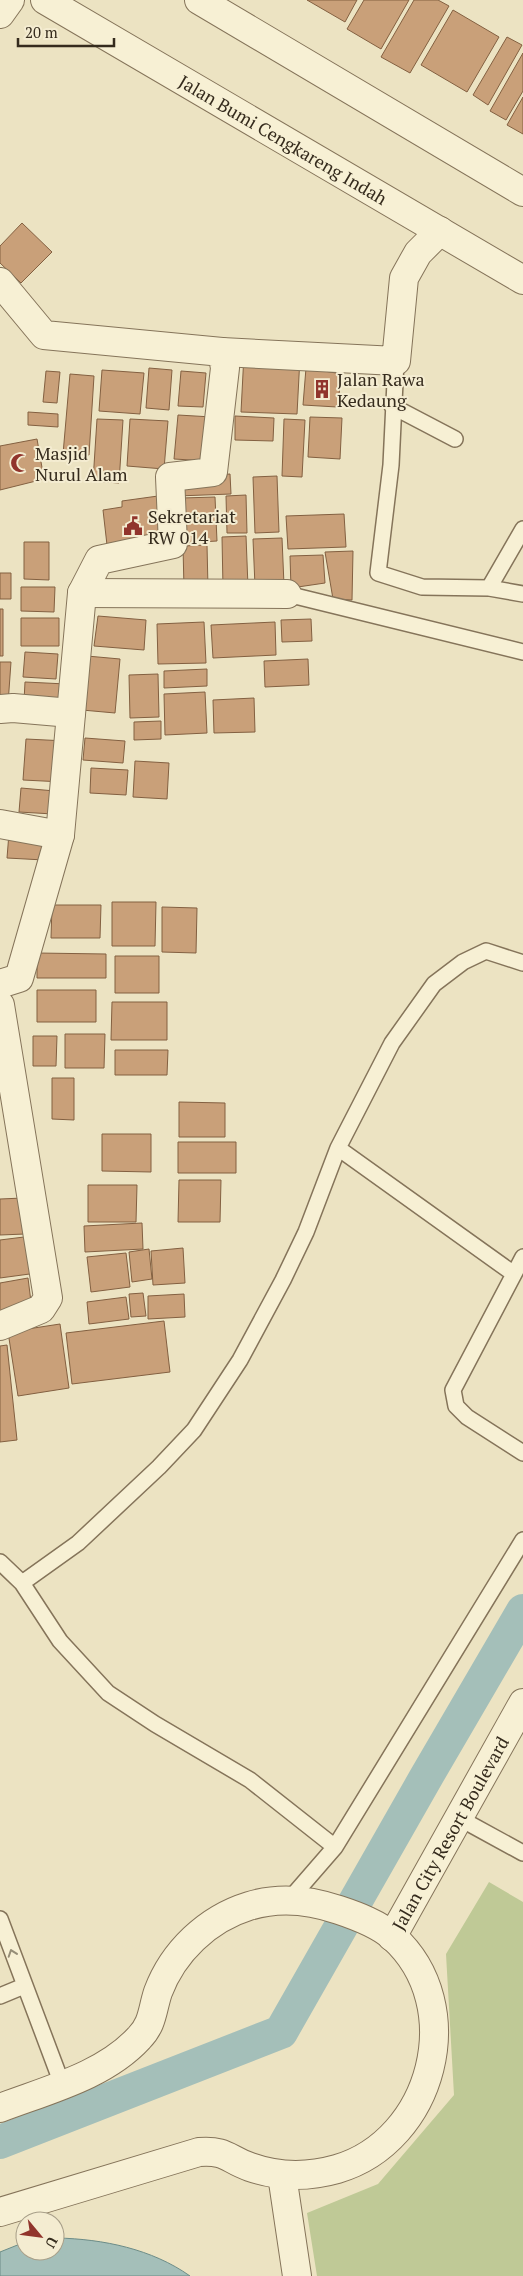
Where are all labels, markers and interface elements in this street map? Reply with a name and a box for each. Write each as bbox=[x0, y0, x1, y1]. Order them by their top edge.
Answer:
scale bar bbox=[18, 15, 114, 47]
text: 20 m bbox=[25, 22, 58, 42]
street label: Jalan Bumi Cengkareng Indah bbox=[175, 69, 392, 210]
place label: Jalan Rawa Kedaung bbox=[337, 367, 425, 412]
building icon: Jalan Rawa Kedaung bbox=[311, 378, 333, 400]
place label: Masjid Nurul Alam bbox=[35, 441, 128, 486]
mosque icon: Masjid Nurul Alam bbox=[9, 452, 31, 474]
place label: Sekretariat RW 014 bbox=[148, 504, 236, 549]
public building icon: Sekretariat RW 014 bbox=[122, 515, 144, 537]
street label: Jalan City Resort Boulevard bbox=[386, 1732, 514, 1934]
one-way arrow bbox=[8, 1949, 18, 1957]
north arrow bbox=[15, 2211, 65, 2261]
text: U bbox=[41, 2234, 63, 2252]

